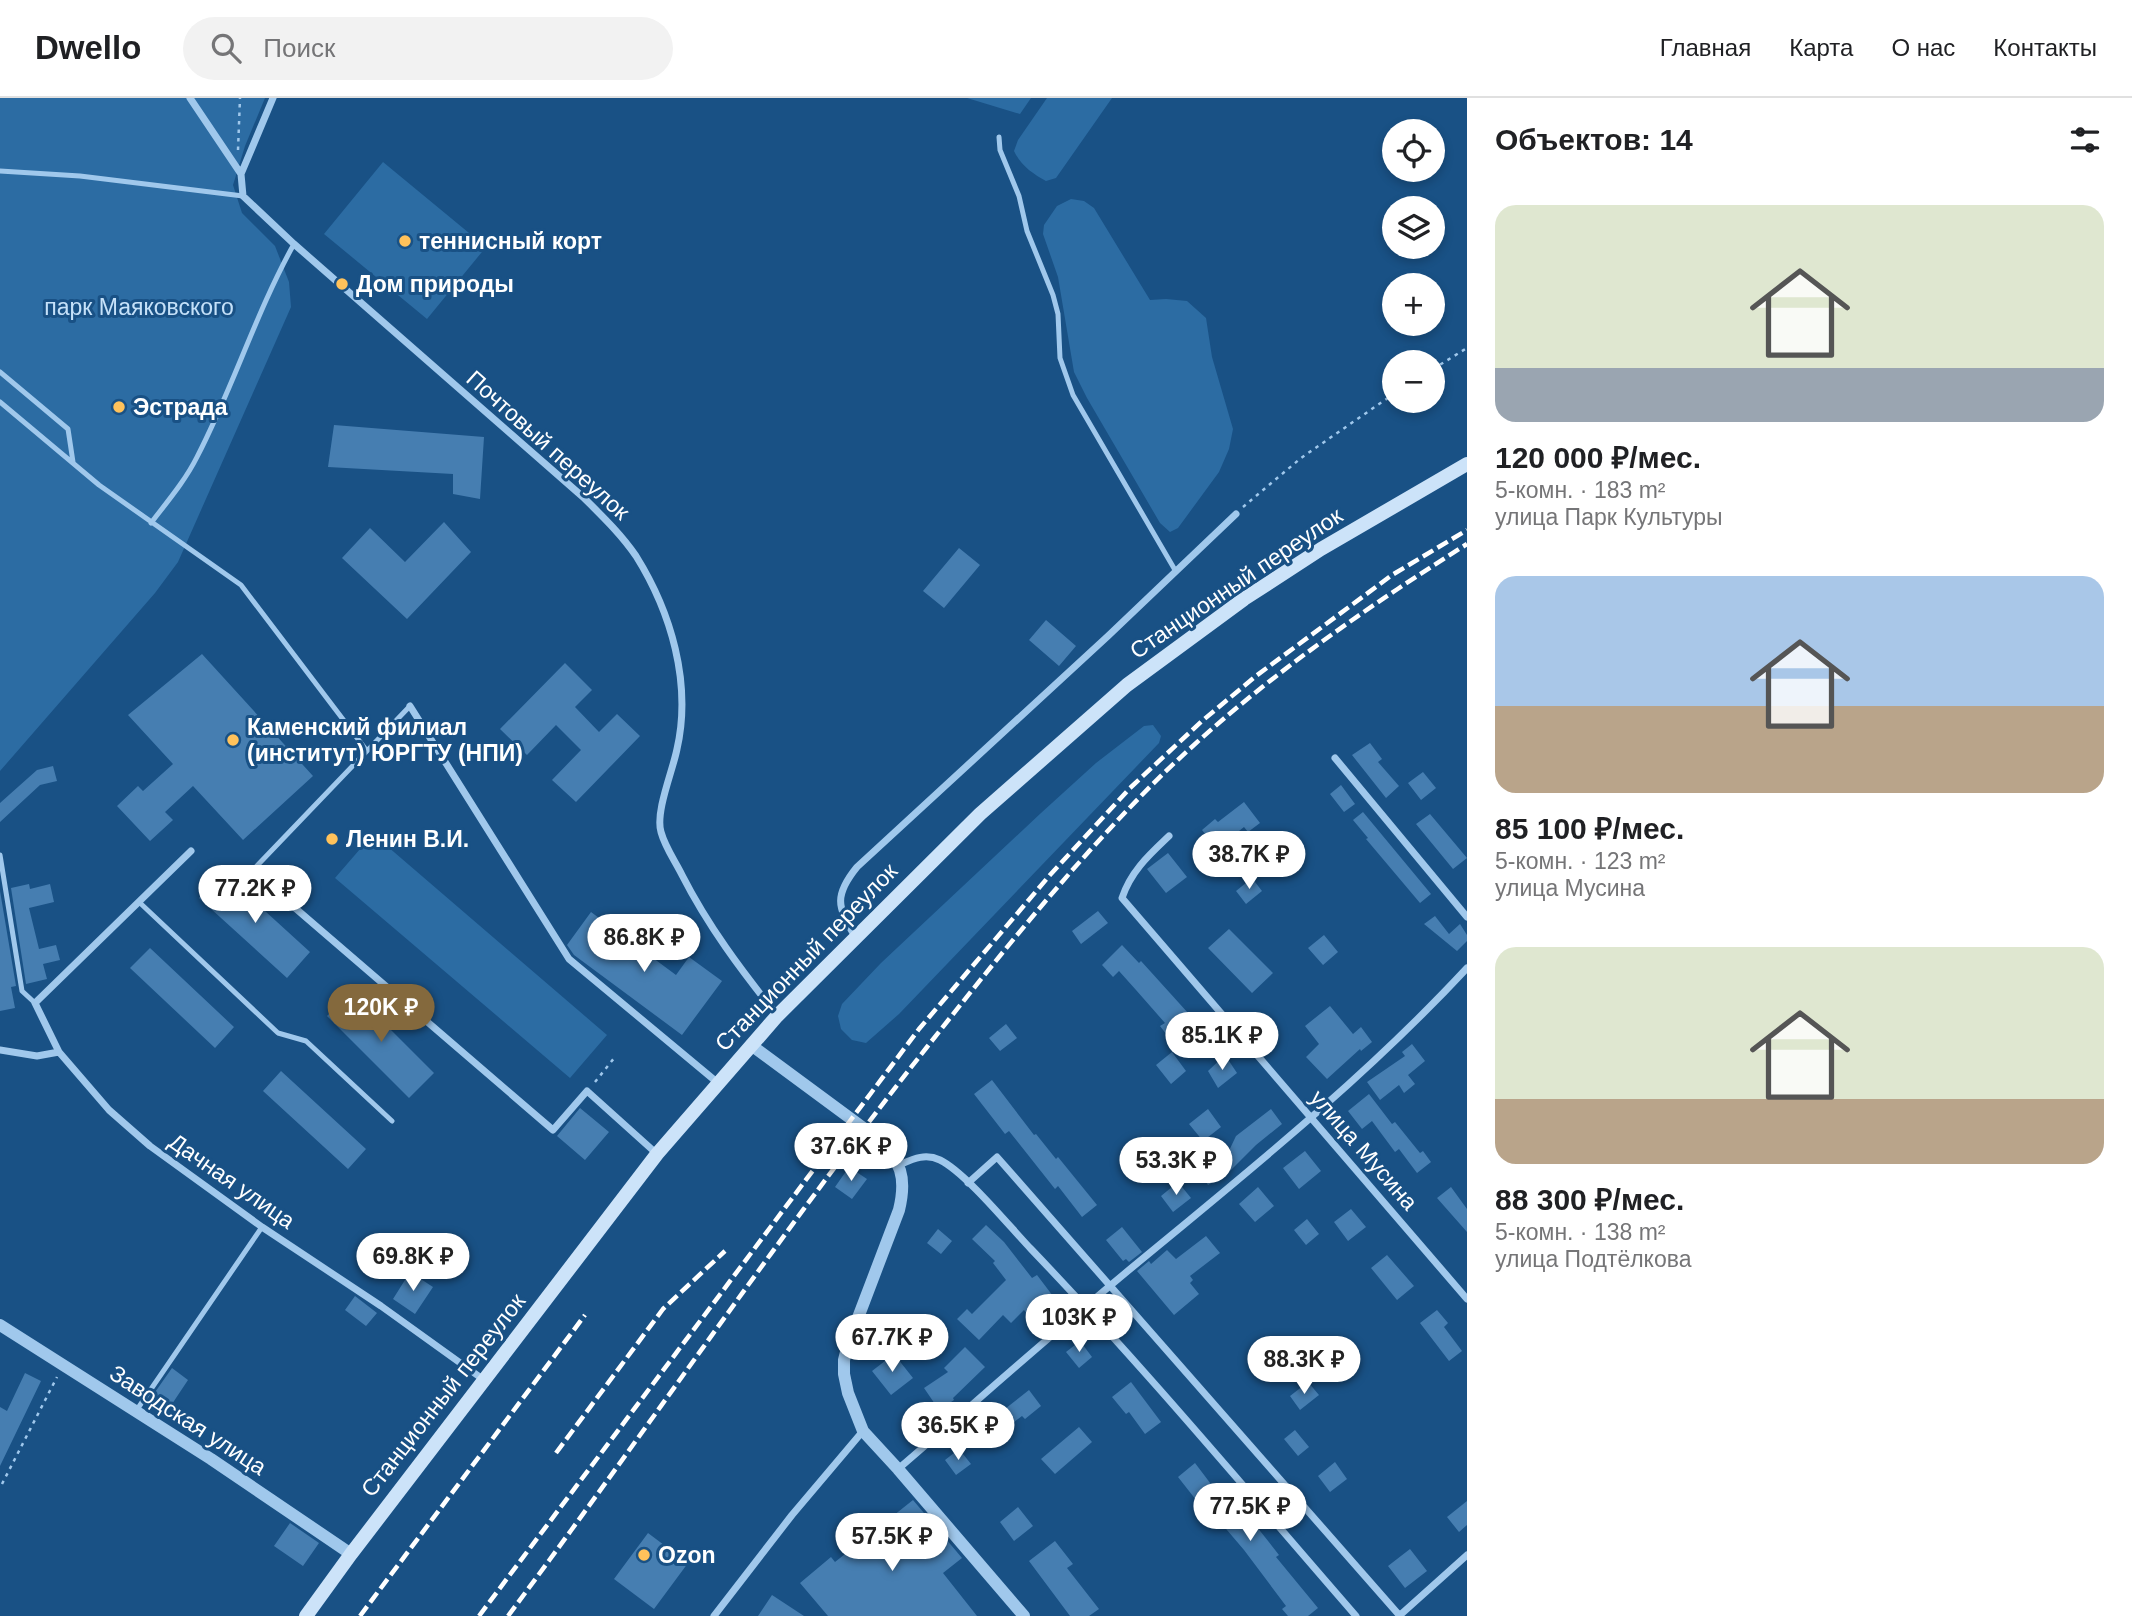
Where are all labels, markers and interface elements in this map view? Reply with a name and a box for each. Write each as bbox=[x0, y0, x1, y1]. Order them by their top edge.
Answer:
search box bbox=[183, 17, 673, 80]
text: Dwello bbox=[35, 29, 141, 66]
icon: search bbox=[207, 29, 245, 67]
text: Поиск bbox=[263, 33, 335, 63]
text: Главная bbox=[1660, 34, 1751, 61]
text: Карта bbox=[1789, 34, 1853, 61]
text: О нас bbox=[1891, 34, 1955, 61]
text: Контакты bbox=[1993, 34, 2097, 61]
map controls bbox=[1382, 119, 1445, 413]
button: locate bbox=[1382, 119, 1445, 182]
icon: filters bbox=[2066, 121, 2104, 159]
text: Объектов: 14 bbox=[1495, 123, 1693, 156]
button: layers bbox=[1382, 196, 1445, 259]
place label: теннисный корт bbox=[419, 228, 602, 254]
marker: теннисный корт bbox=[397, 233, 413, 249]
icon: home bbox=[1737, 250, 1863, 376]
place label: Дом природы bbox=[356, 271, 514, 297]
button: + bbox=[1382, 273, 1445, 336]
marker: Дом природы bbox=[334, 276, 350, 292]
park label: парк Маяковского bbox=[44, 294, 234, 320]
button: − bbox=[1382, 350, 1445, 413]
street label: Почтовый переулок bbox=[461, 365, 635, 526]
place label: Эстрада bbox=[133, 394, 228, 420]
marker: Эстрада bbox=[111, 399, 127, 415]
text: 120 000 ₽/мес. bbox=[1495, 441, 1701, 474]
text: 5-комн. · 183 m² bbox=[1495, 477, 1666, 503]
street label: Станционный переулок bbox=[1125, 502, 1348, 664]
text: улица Парк Культуры bbox=[1495, 504, 1723, 530]
icon: home bbox=[1737, 621, 1863, 747]
place label: Каменский филиал (институт) ЮРГТУ (НПИ) bbox=[247, 714, 523, 766]
marker: Каменский филиал (институт) ЮРГТУ (НПИ) bbox=[225, 732, 241, 748]
text: 85 100 ₽/мес. bbox=[1495, 812, 1684, 845]
place label: Ленин В.И. bbox=[346, 826, 469, 852]
marker: Ленин В.И. bbox=[324, 831, 340, 847]
pin: 38.7K ₽ bbox=[1184, 832, 1314, 891]
text: 38.7K ₽ bbox=[1208, 841, 1290, 867]
text: 5-комн. · 123 m² bbox=[1495, 848, 1666, 874]
street label: Станционный переулок bbox=[710, 857, 903, 1056]
pin: 77.2K ₽ bbox=[190, 866, 320, 925]
text: 77.2K ₽ bbox=[214, 875, 296, 901]
text: улица Мусина bbox=[1495, 875, 1645, 901]
pin: 86.8K ₽ bbox=[579, 914, 709, 974]
text: 86.8K ₽ bbox=[603, 924, 685, 950]
pin: 120K ₽ bbox=[324, 984, 438, 1044]
icon: home bbox=[1737, 992, 1863, 1118]
text: 120K ₽ bbox=[344, 994, 418, 1020]
pin: 85.1K ₽ bbox=[1157, 1012, 1287, 1072]
text: 85.1K ₽ bbox=[1181, 1022, 1263, 1048]
street label: улица Мусина bbox=[1305, 1085, 1423, 1215]
pin: 37.6K ₽ bbox=[786, 1124, 916, 1183]
street label: Дачная улица bbox=[164, 1128, 300, 1234]
text: 37.6K ₽ bbox=[810, 1133, 892, 1159]
pin: 53.3K ₽ bbox=[1111, 1138, 1241, 1197]
text: 53.3K ₽ bbox=[1135, 1147, 1217, 1173]
text: 88 300 ₽/мес. bbox=[1495, 1183, 1684, 1216]
text: 5-комн. · 138 m² bbox=[1495, 1219, 1666, 1245]
pin: 69.8K ₽ bbox=[348, 1234, 478, 1293]
text: 69.8K ₽ bbox=[372, 1243, 454, 1269]
text: улица Подтёлкова bbox=[1495, 1246, 1691, 1272]
street label: Станционный переулок bbox=[356, 1288, 531, 1502]
pin: 103K ₽ bbox=[1022, 1294, 1136, 1354]
text: 103K ₽ bbox=[1042, 1304, 1116, 1330]
pin: 67.7K ₽ bbox=[827, 1314, 957, 1374]
text: 67.7K ₽ bbox=[851, 1324, 933, 1350]
pin: 88.3K ₽ bbox=[1239, 1336, 1369, 1396]
text: 88.3K ₽ bbox=[1263, 1346, 1345, 1372]
street label: Заводская улица bbox=[105, 1360, 271, 1480]
pin: 36.5K ₽ bbox=[893, 1402, 1023, 1462]
text: 36.5K ₽ bbox=[917, 1412, 999, 1438]
pin: 77.5K ₽ bbox=[1185, 1484, 1315, 1543]
text: 77.5K ₽ bbox=[1209, 1493, 1291, 1519]
pin: 57.5K ₽ bbox=[827, 1514, 957, 1573]
text: 57.5K ₽ bbox=[851, 1523, 933, 1549]
place label: Ozon bbox=[658, 1542, 716, 1568]
marker: Ozon bbox=[636, 1547, 652, 1563]

